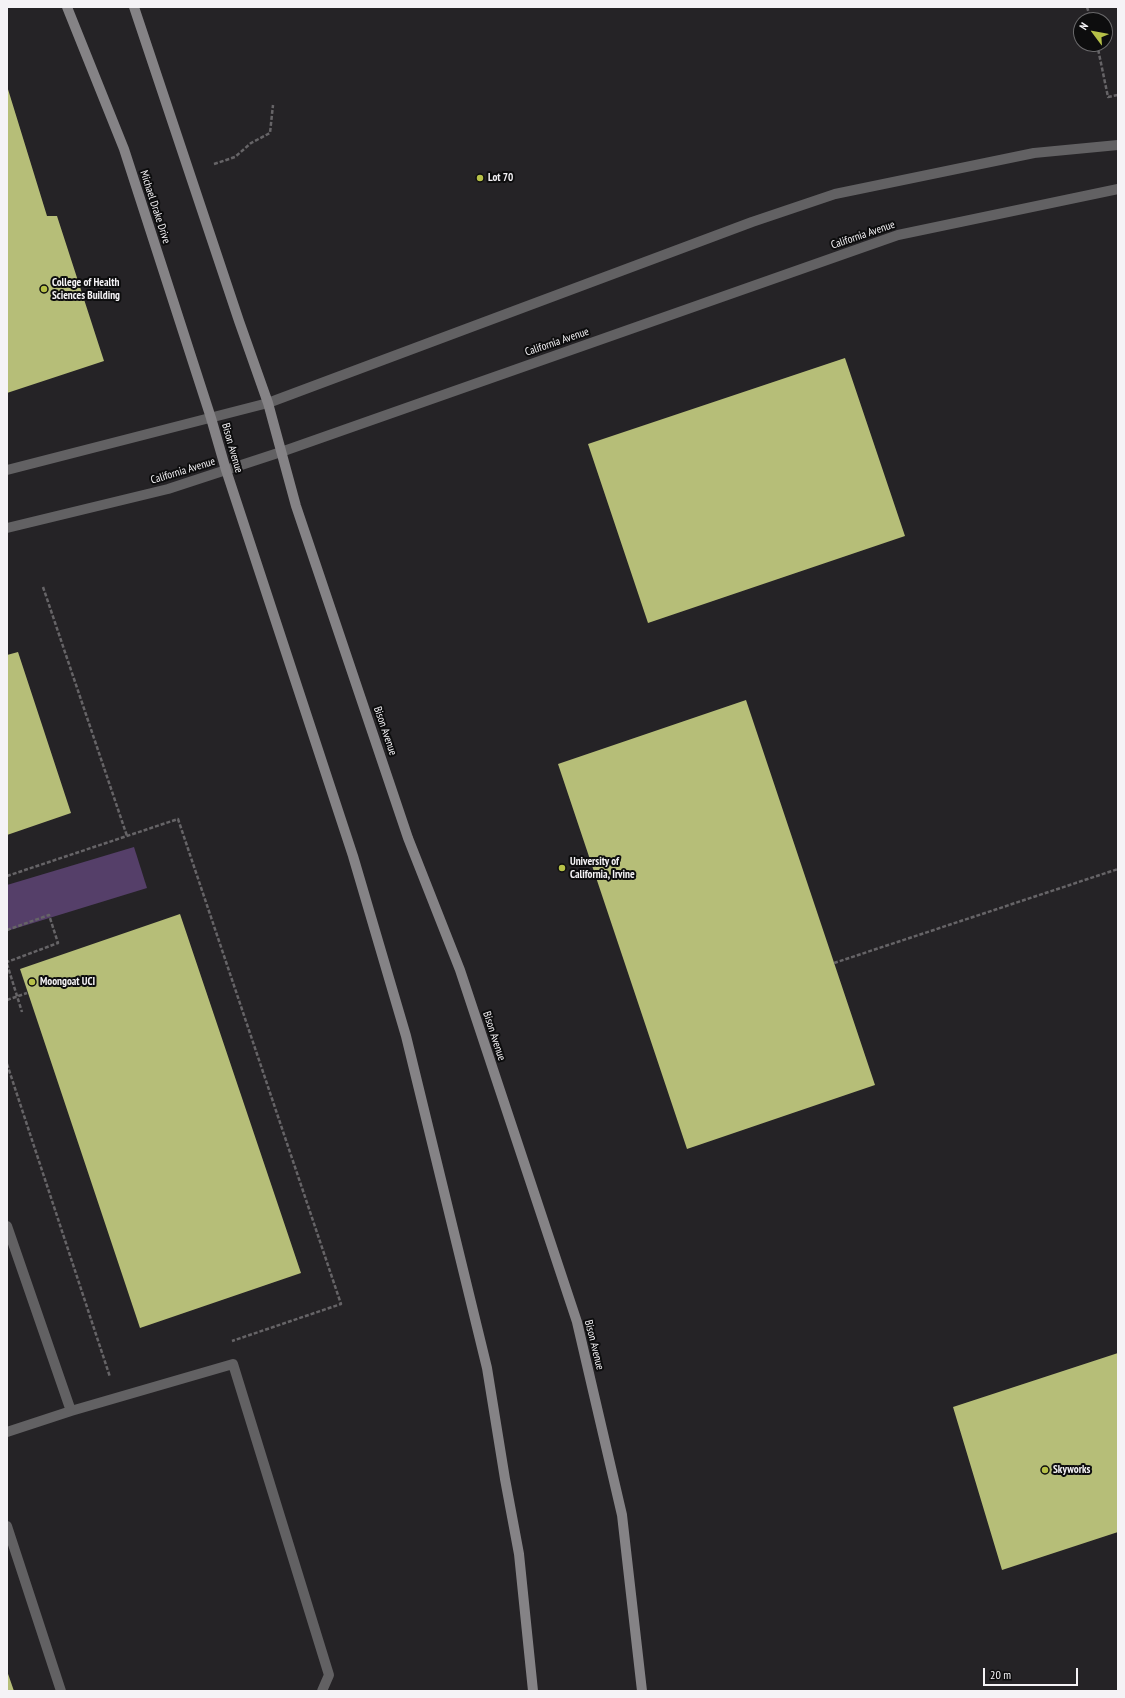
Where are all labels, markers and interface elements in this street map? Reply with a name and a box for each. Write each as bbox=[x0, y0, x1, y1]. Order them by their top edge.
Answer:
north arrow bbox=[1073, 12, 1113, 52]
text: N bbox=[1076, 20, 1091, 32]
street label: Michael Drake Drive bbox=[137, 169, 173, 245]
place label: Lot 70 bbox=[488, 171, 513, 185]
marker: Lot 70 bbox=[475, 173, 485, 183]
street label: California Avenue bbox=[829, 218, 897, 252]
place label: College of Health Sciences Building bbox=[52, 276, 120, 302]
marker: College of Health Sciences Building bbox=[39, 284, 49, 294]
street label: California Avenue bbox=[523, 325, 591, 359]
street label: Bison Avenue bbox=[219, 422, 245, 474]
street label: California Avenue bbox=[149, 455, 217, 487]
street label: Bison Avenue bbox=[370, 705, 400, 757]
place label: University of California, Irvine bbox=[570, 855, 635, 881]
marker: University of California, Irvine bbox=[557, 863, 567, 873]
place label: Moongoat UCI bbox=[40, 975, 95, 989]
marker: Moongoat UCI bbox=[27, 977, 37, 987]
street label: Bison Avenue bbox=[480, 1010, 508, 1062]
street label: Bison Avenue bbox=[581, 1319, 607, 1371]
place label: Skyworks bbox=[1053, 1463, 1090, 1477]
marker: Skyworks bbox=[1040, 1465, 1050, 1475]
scale bar bbox=[985, 1660, 1080, 1686]
text: 20 m bbox=[990, 1667, 1011, 1682]

